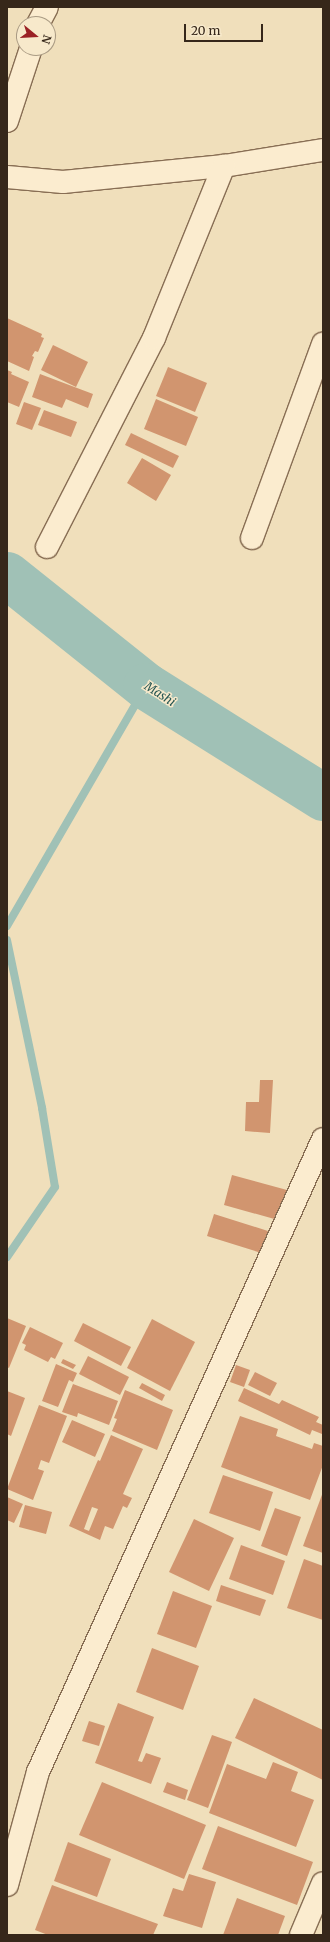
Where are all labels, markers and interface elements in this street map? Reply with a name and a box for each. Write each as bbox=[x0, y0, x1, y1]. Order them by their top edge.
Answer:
north arrow bbox=[16, 16, 56, 56]
scale bar bbox=[186, 16, 265, 42]
text: 20 m bbox=[191, 23, 220, 38]
text: N bbox=[38, 33, 54, 46]
water label: Mashi bbox=[142, 679, 178, 709]

